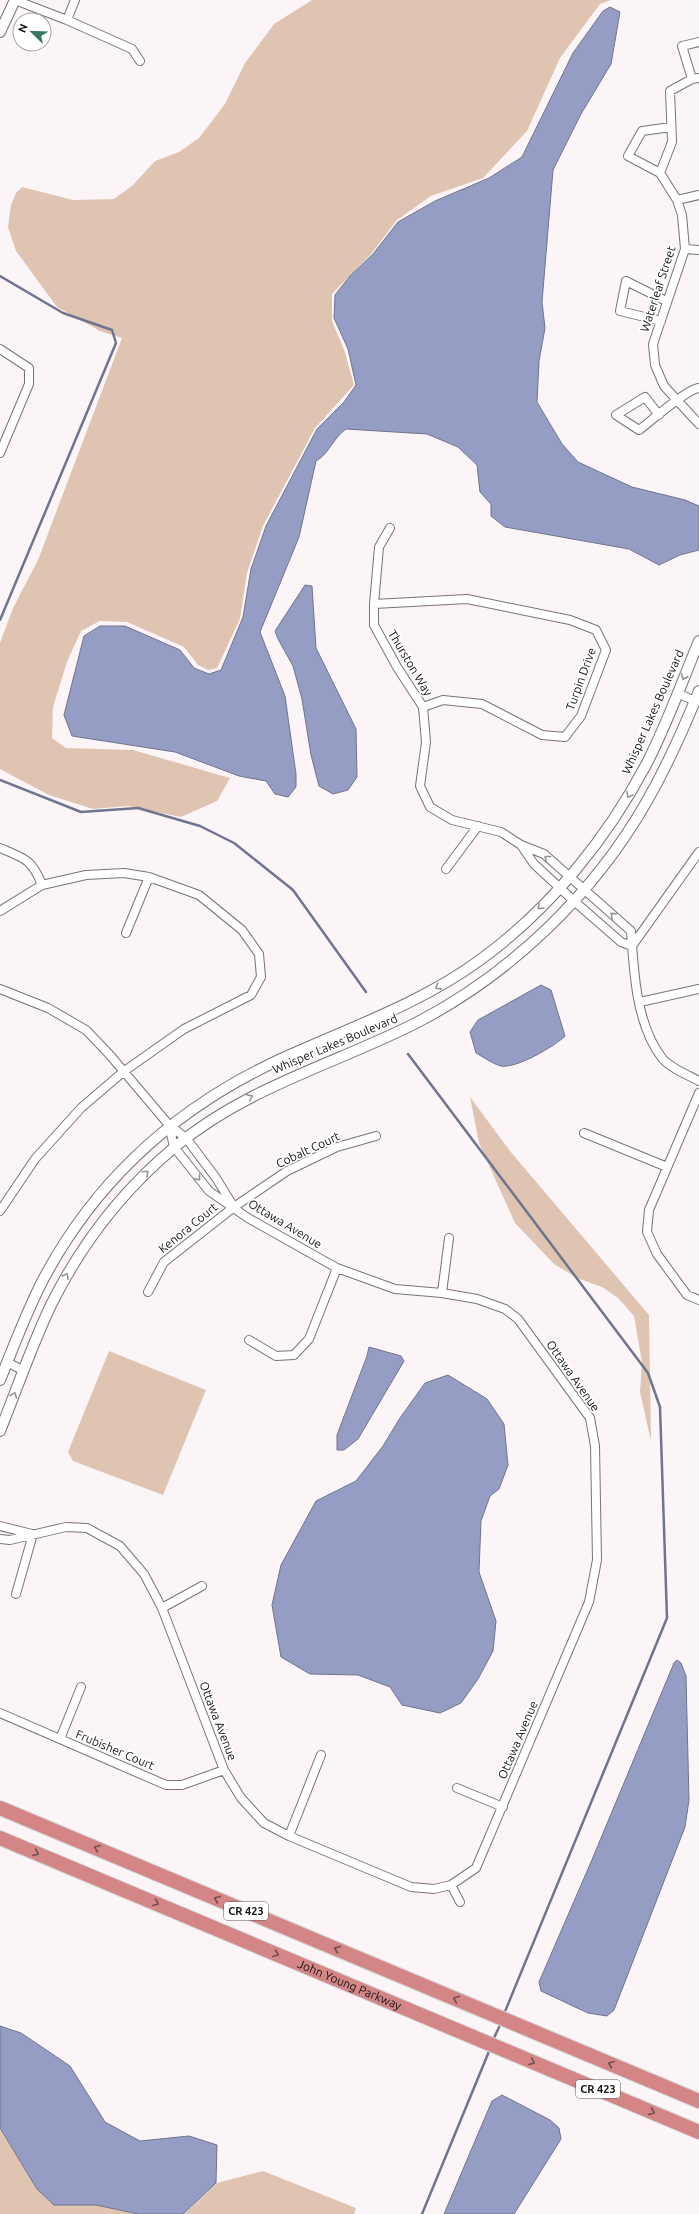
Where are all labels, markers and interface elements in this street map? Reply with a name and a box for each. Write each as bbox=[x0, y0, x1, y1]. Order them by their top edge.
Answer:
north arrow bbox=[12, 12, 52, 52]
text: N bbox=[16, 22, 30, 34]
street label: Waterleaf Street bbox=[637, 244, 678, 333]
street label: Thurston Way bbox=[386, 628, 435, 698]
street label: Turpin Drive bbox=[563, 646, 598, 712]
street label: Whisper Lakes Boulevard bbox=[619, 648, 686, 776]
one-way arrow bbox=[681, 673, 689, 681]
one-way arrow bbox=[626, 791, 633, 798]
one-way arrow bbox=[545, 855, 552, 862]
one-way arrow bbox=[537, 902, 545, 910]
one-way arrow bbox=[610, 912, 618, 920]
one-way arrow bbox=[435, 982, 442, 990]
street label: Whisper Lakes Boulevard bbox=[270, 1011, 399, 1076]
one-way arrow bbox=[246, 1094, 253, 1101]
street label: Cobalt Court bbox=[274, 1129, 342, 1170]
one-way arrow bbox=[141, 1171, 148, 1178]
one-way arrow bbox=[193, 1173, 200, 1180]
street label: Ottawa Avenue bbox=[246, 1196, 324, 1251]
street label: Kenora Court bbox=[156, 1200, 220, 1255]
one-way arrow bbox=[62, 1273, 69, 1280]
street label: Ottawa Avenue bbox=[544, 1338, 603, 1414]
one-way arrow bbox=[10, 1391, 18, 1398]
street label: Ottawa Avenue bbox=[197, 1679, 240, 1762]
street label: Ottawa Avenue bbox=[495, 1699, 540, 1781]
street label: Frubisher Court bbox=[74, 1727, 157, 1772]
one-way arrow bbox=[93, 1845, 100, 1853]
one-way arrow bbox=[31, 1848, 39, 1856]
one-way arrow bbox=[213, 1895, 220, 1903]
one-way arrow bbox=[152, 1899, 159, 1907]
road number: CR 423 bbox=[224, 1902, 268, 1920]
one-way arrow bbox=[333, 1946, 341, 1954]
one-way arrow bbox=[271, 1949, 279, 1957]
street label: John Young Parkway bbox=[296, 1957, 404, 2012]
one-way arrow bbox=[453, 1996, 461, 2004]
one-way arrow bbox=[529, 2057, 536, 2065]
one-way arrow bbox=[608, 2061, 616, 2069]
road number: CR 423 bbox=[576, 2080, 620, 2098]
one-way arrow bbox=[648, 2107, 655, 2115]

